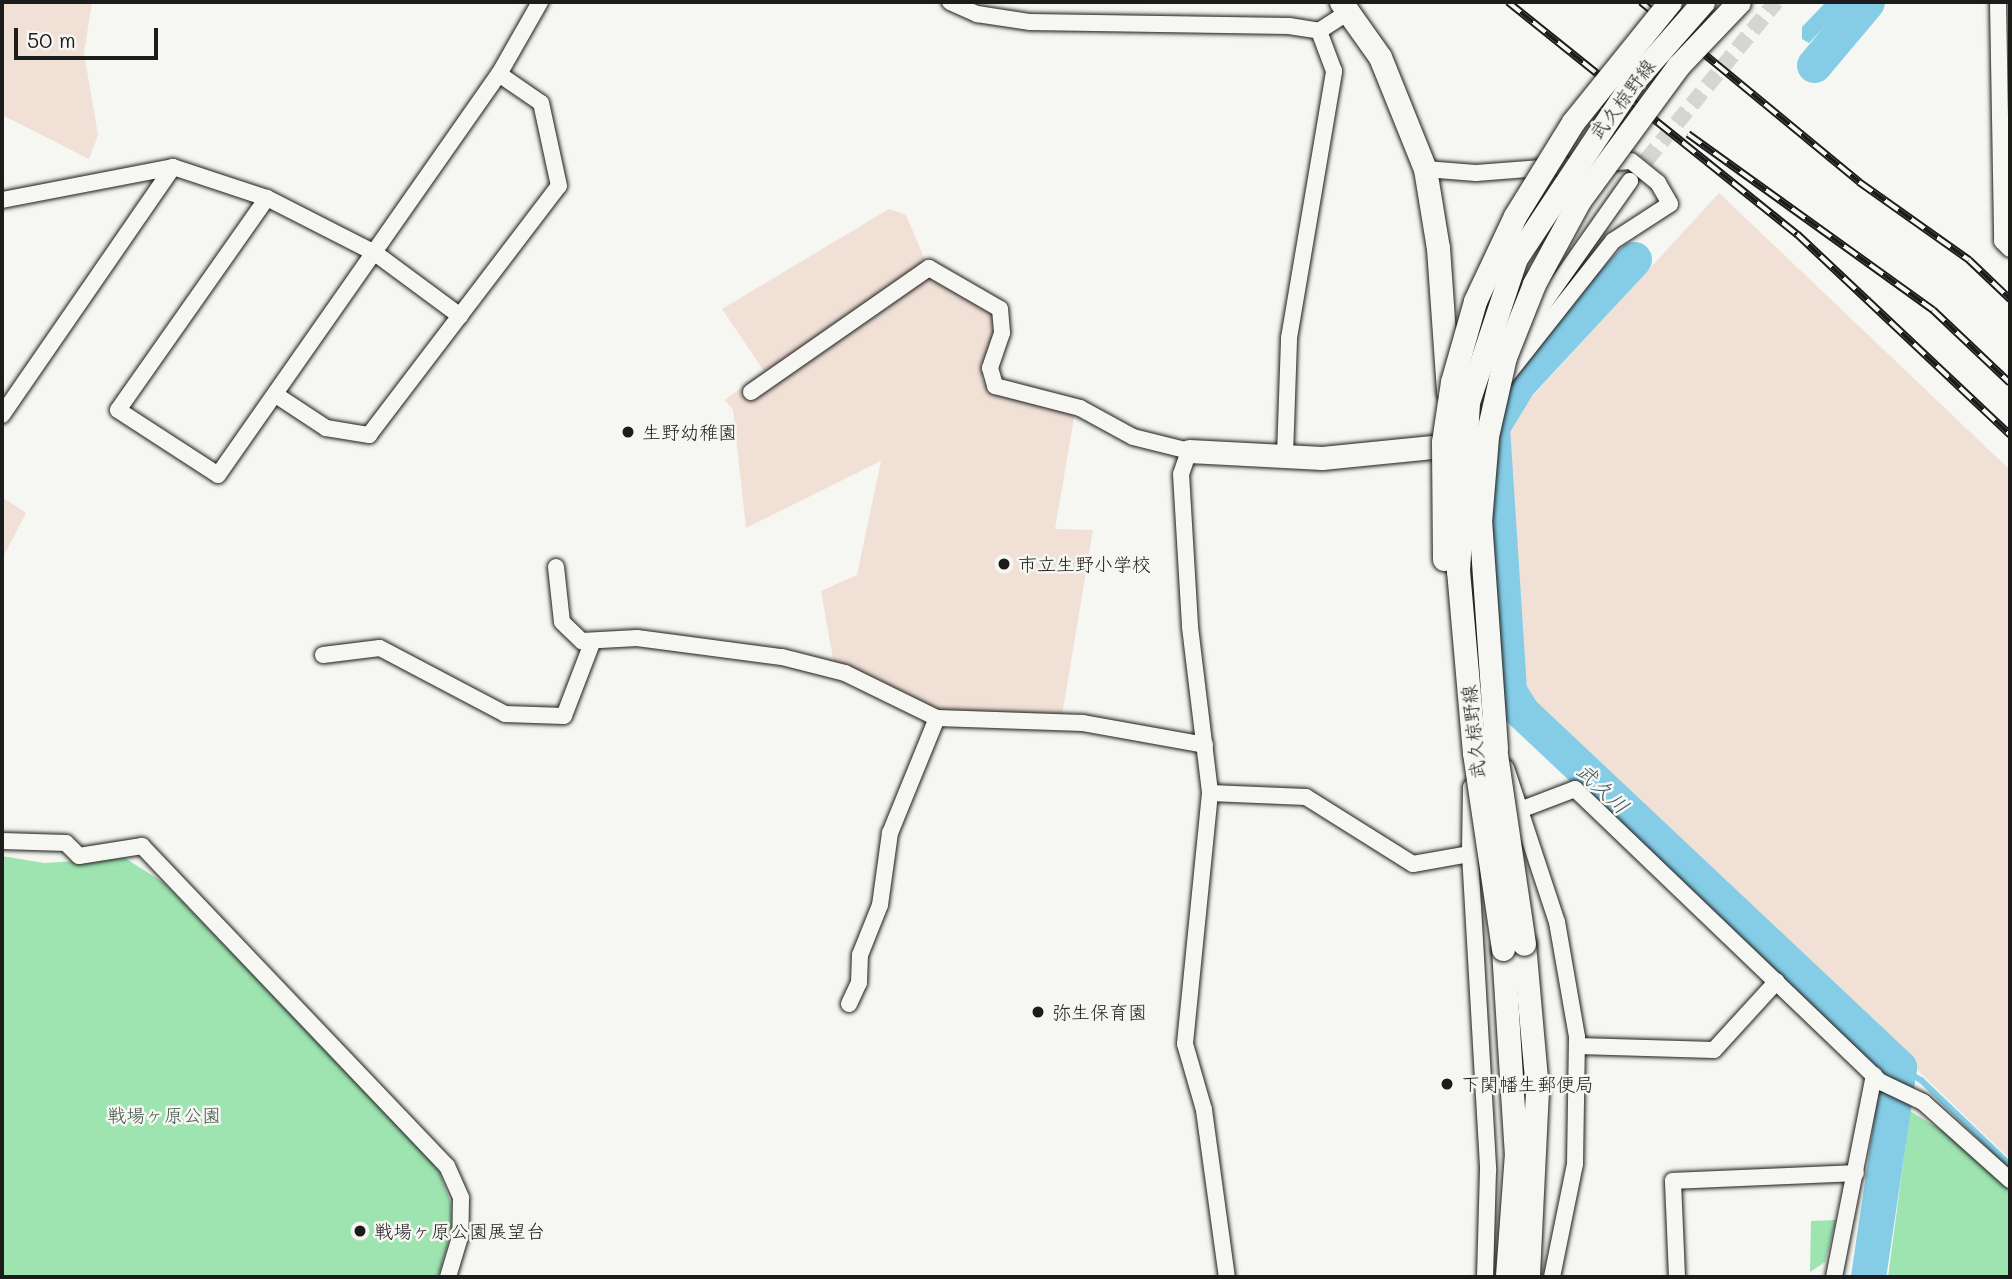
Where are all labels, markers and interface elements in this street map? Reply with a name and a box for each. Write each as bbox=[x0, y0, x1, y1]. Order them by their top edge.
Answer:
scale bar bbox=[18, 14, 161, 58]
text: 50 m bbox=[27, 26, 76, 53]
street label: 武久椋野線 bbox=[1584, 54, 1660, 144]
place label: 生野幼稚園 bbox=[642, 421, 737, 443]
marker: 生野幼稚園 bbox=[620, 424, 636, 440]
place label: 市立生野小学校 bbox=[1018, 553, 1151, 575]
marker: 市立生野小学校 bbox=[996, 556, 1012, 572]
street label: 武久椋野線 bbox=[1457, 684, 1489, 780]
water label: 武久川 bbox=[1571, 757, 1635, 819]
place label: 弥生保育園 bbox=[1052, 1001, 1147, 1023]
marker: 弥生保育園 bbox=[1030, 1004, 1046, 1020]
place label: 下関幡生郵便局 bbox=[1461, 1073, 1594, 1095]
marker: 下関幡生郵便局 bbox=[1439, 1076, 1455, 1092]
park label: 戦場ヶ原公園 bbox=[107, 1104, 221, 1126]
place label: 戦場ヶ原公園展望台 bbox=[374, 1220, 545, 1242]
marker: 戦場ヶ原公園展望台 bbox=[352, 1223, 368, 1239]

